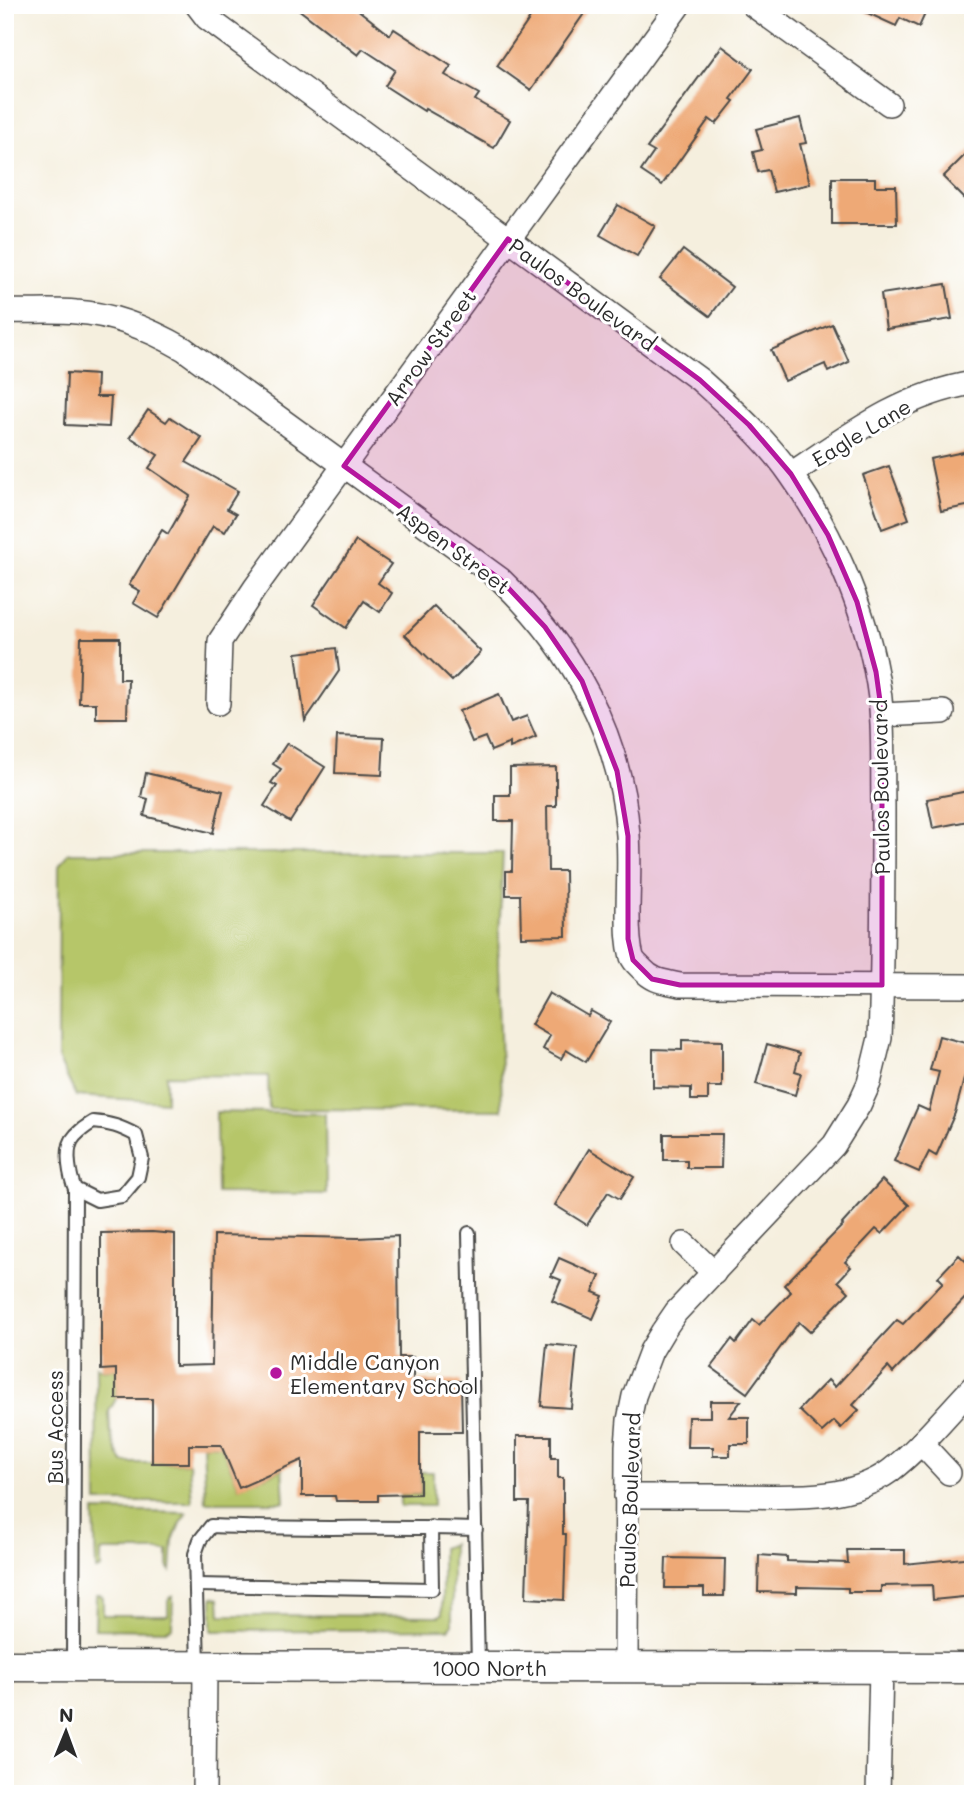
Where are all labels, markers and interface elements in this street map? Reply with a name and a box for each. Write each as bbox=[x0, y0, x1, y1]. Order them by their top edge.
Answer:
street label: Paulos Boulevard bbox=[504, 232, 662, 356]
street label: Arrow Street bbox=[379, 283, 481, 411]
street label: Eagle Lane bbox=[806, 392, 916, 472]
street label: Aspen Street bbox=[392, 496, 516, 600]
street label: Paulos Boulevard bbox=[865, 699, 895, 875]
place label: Middle Canyon Elementary School bbox=[290, 1348, 478, 1399]
marker: Middle Canyon Elementary School bbox=[268, 1365, 284, 1381]
street label: Bus Access bbox=[41, 1370, 68, 1484]
street label: Paulos Boulevard bbox=[612, 1412, 646, 1588]
street label: 1000 North bbox=[432, 1654, 546, 1681]
north arrow bbox=[32, 1698, 102, 1768]
text: N bbox=[59, 1702, 74, 1727]

